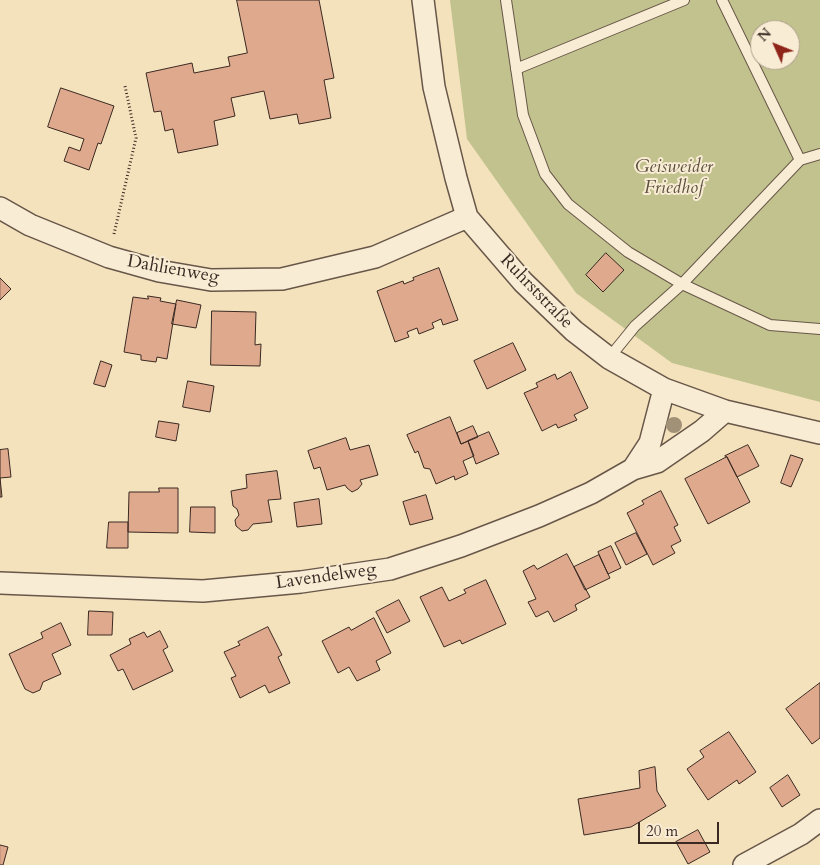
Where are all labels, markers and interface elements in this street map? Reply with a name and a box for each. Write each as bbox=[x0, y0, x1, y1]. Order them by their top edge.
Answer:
north arrow bbox=[750, 20, 800, 70]
text: N bbox=[754, 24, 776, 46]
park label: Geisweider Friedhof bbox=[635, 157, 713, 200]
street label: Ruhrststraße bbox=[495, 250, 577, 334]
street label: Dahlienweg bbox=[125, 251, 221, 289]
street label: Lavendelweg bbox=[274, 559, 378, 595]
scale bar bbox=[640, 812, 721, 844]
text: 20 m bbox=[646, 821, 678, 841]

